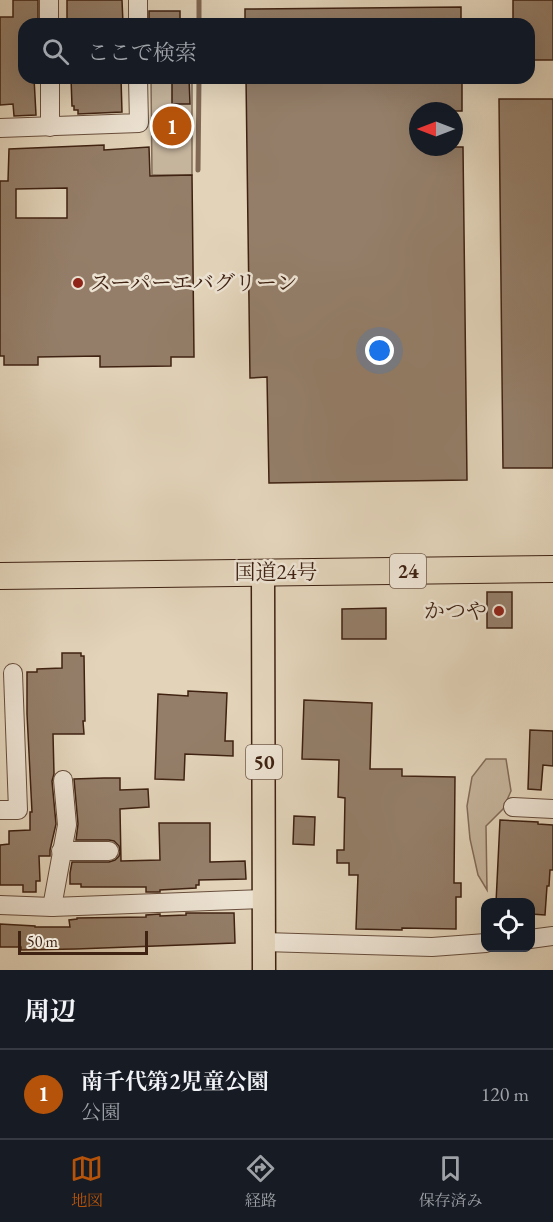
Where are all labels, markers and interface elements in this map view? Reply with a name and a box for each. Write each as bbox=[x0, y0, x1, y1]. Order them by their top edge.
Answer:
search box bbox=[18, 18, 535, 84]
icon: search bbox=[39, 35, 72, 68]
text: ここで検索 bbox=[87, 38, 197, 67]
north arrow bbox=[409, 102, 463, 156]
pin: 1 bbox=[152, 104, 192, 148]
place label: スーパーエバグリーン bbox=[90, 269, 297, 296]
marker: スーパーエバグリーン bbox=[71, 276, 85, 290]
your location bbox=[365, 336, 394, 365]
road number: 24 bbox=[390, 554, 426, 588]
street label: 国道24号 bbox=[234, 558, 318, 585]
place label: かつや bbox=[424, 597, 487, 624]
marker: かつや bbox=[492, 604, 506, 618]
road number: 50 bbox=[246, 745, 282, 779]
map controls bbox=[481, 898, 535, 952]
button: locate bbox=[481, 898, 535, 952]
scale bar bbox=[18, 928, 148, 956]
text: 50 m bbox=[27, 931, 58, 952]
text: 周辺 bbox=[24, 994, 76, 1028]
text: 南千代第2児童公園 bbox=[81, 1067, 269, 1096]
text: 1 bbox=[38, 1081, 49, 1107]
text: 120 m bbox=[481, 1081, 529, 1107]
text: 公園 bbox=[81, 1099, 121, 1125]
tab: 地図 bbox=[70, 1152, 103, 1211]
tab: 経路 bbox=[244, 1152, 277, 1211]
tab: 保存済み bbox=[418, 1152, 482, 1211]

